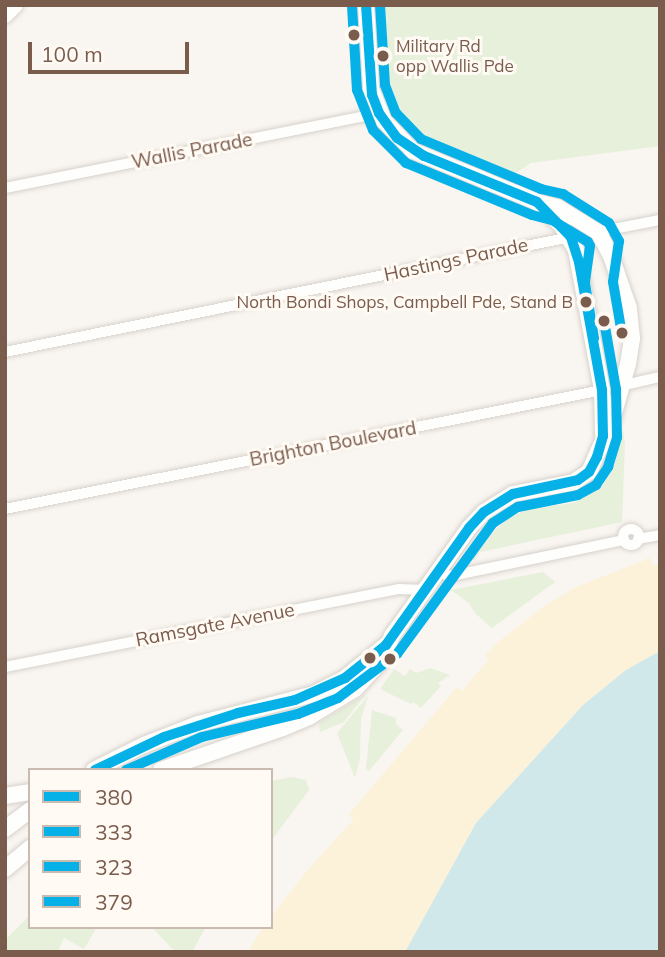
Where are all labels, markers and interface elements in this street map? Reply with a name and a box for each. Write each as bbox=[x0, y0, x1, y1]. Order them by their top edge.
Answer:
scale bar bbox=[32, 28, 192, 72]
unlabelled marker bbox=[347, 28, 361, 42]
place label: Military Rd opp Wallis Pde bbox=[396, 36, 514, 76]
text: 100 m bbox=[41, 41, 103, 67]
marker: Military Rd opp Wallis Pde bbox=[376, 49, 390, 63]
street label: Wallis Parade bbox=[130, 128, 254, 174]
street label: Hastings Parade bbox=[382, 234, 530, 286]
place label: North Bondi Shops, Campbell Pde, Stand B bbox=[237, 292, 573, 312]
marker: North Bondi Shops, Campbell Pde, Stand B bbox=[579, 295, 593, 309]
unlabelled marker bbox=[597, 314, 611, 328]
unlabelled marker bbox=[615, 326, 629, 340]
street label: Brighton Boulevard bbox=[248, 417, 418, 471]
street label: Ramsgate Avenue bbox=[134, 598, 296, 652]
unlabelled marker bbox=[363, 651, 377, 665]
unlabelled marker bbox=[383, 652, 397, 666]
legend bbox=[28, 768, 273, 929]
text: 380 bbox=[95, 784, 133, 810]
text: 333 bbox=[95, 819, 133, 845]
text: 323 bbox=[95, 854, 133, 880]
text: 379 bbox=[95, 889, 133, 915]

